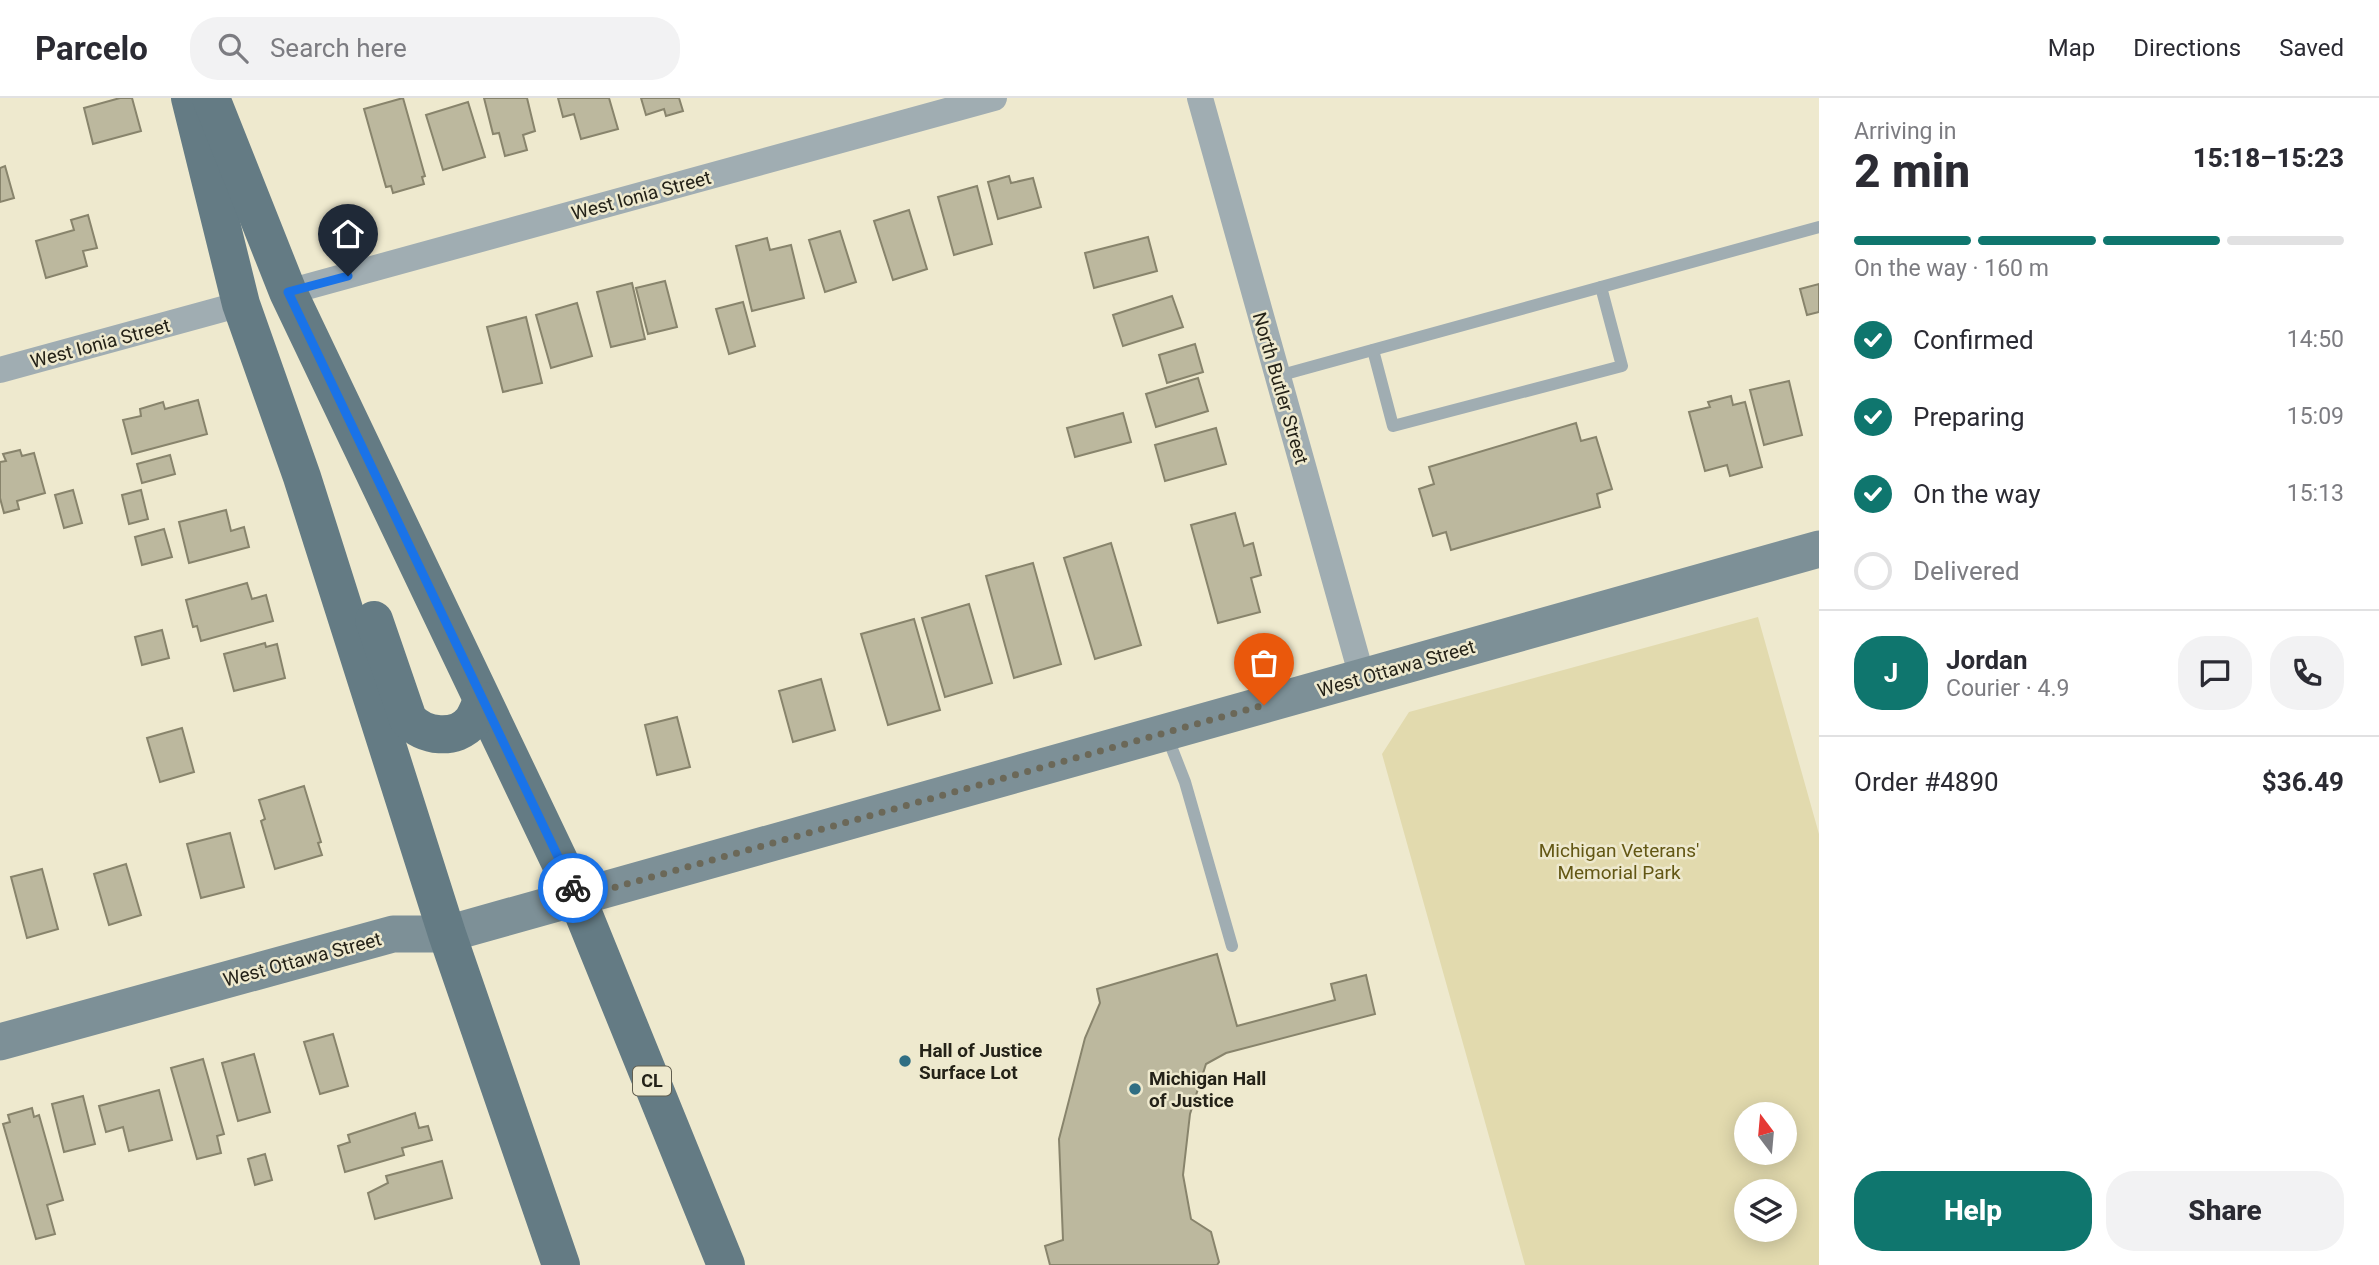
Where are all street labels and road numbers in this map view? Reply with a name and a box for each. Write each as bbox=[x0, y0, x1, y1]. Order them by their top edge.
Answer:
street label: West Ionia Street bbox=[569, 166, 713, 225]
street label: North Butler Street bbox=[1248, 309, 1313, 467]
street label: West Ionia Street bbox=[28, 314, 172, 373]
street label: West Ottawa Street bbox=[1315, 635, 1477, 702]
street label: West Ottawa Street bbox=[221, 927, 384, 992]
road number: CL bbox=[633, 1066, 671, 1096]

